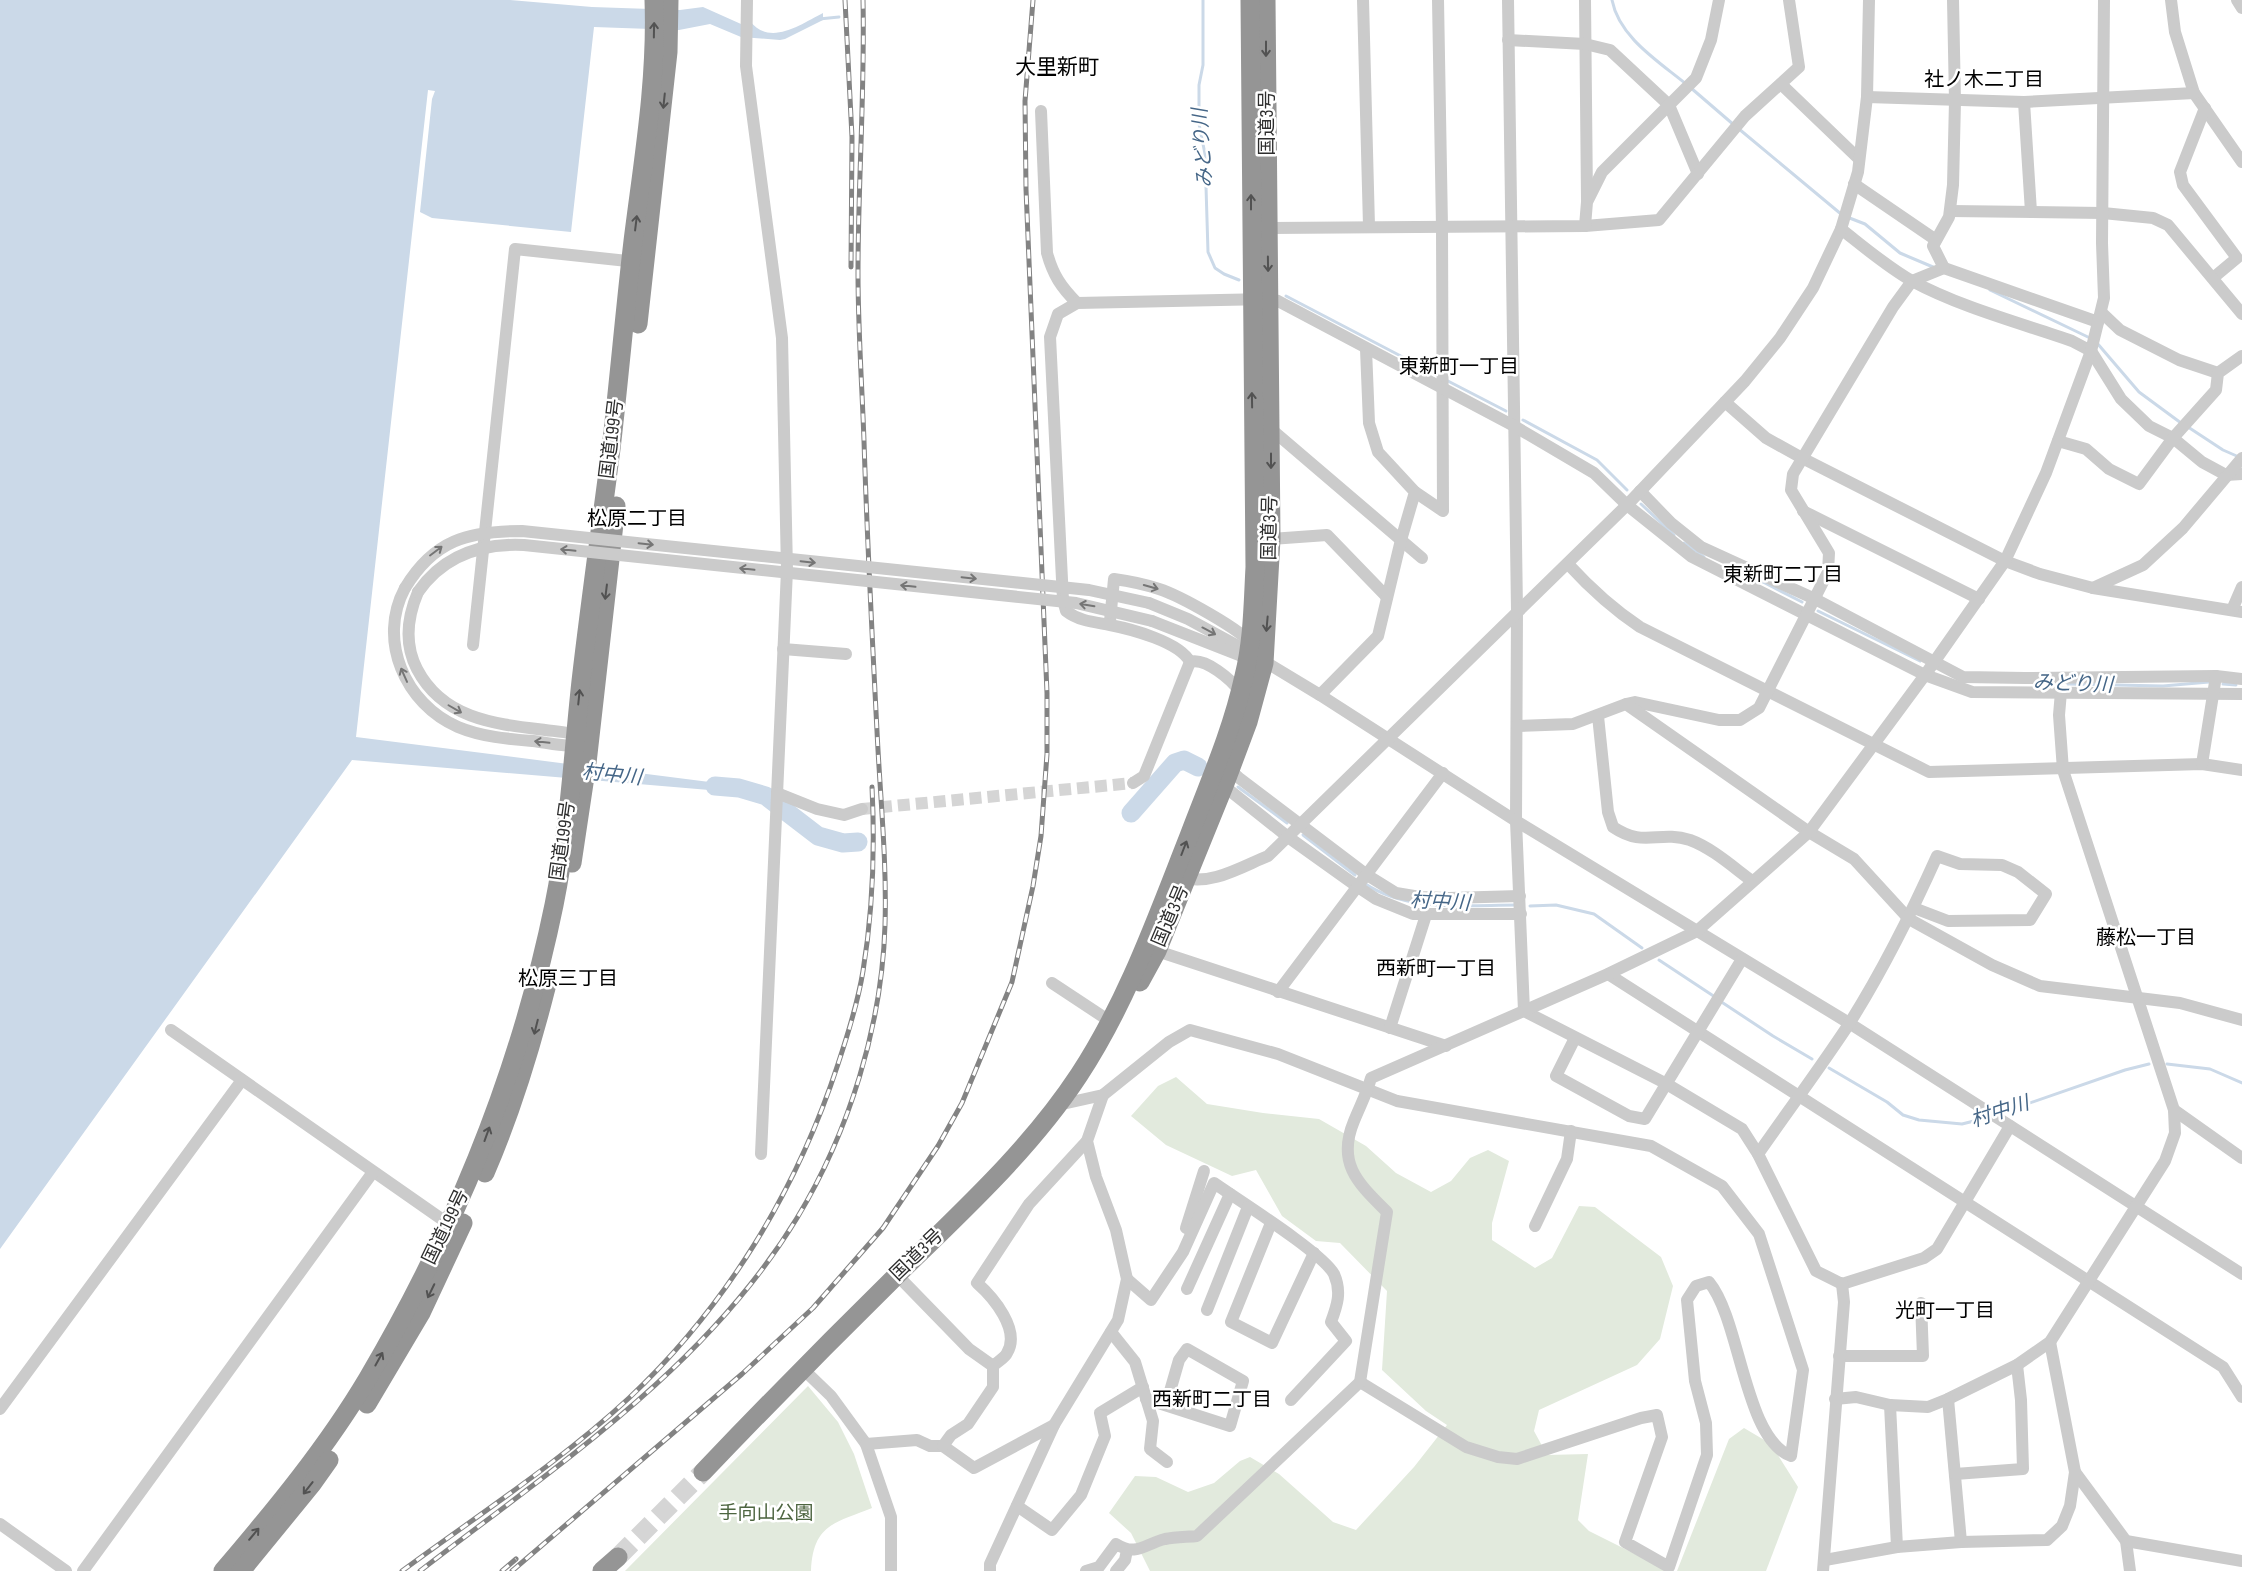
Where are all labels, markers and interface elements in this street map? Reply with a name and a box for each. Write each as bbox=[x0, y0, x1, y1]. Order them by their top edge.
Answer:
one-way arrow bbox=[649, 22, 659, 38]
one-way arrow bbox=[1261, 40, 1271, 56]
district label: 大里新町 bbox=[1015, 55, 1099, 80]
district label: 社ノ木二丁目 bbox=[1924, 68, 2044, 92]
street label: 国道3号 bbox=[1256, 91, 1279, 155]
one-way arrow bbox=[659, 92, 669, 108]
water label: みどり川 bbox=[1188, 105, 1218, 189]
one-way arrow bbox=[1246, 194, 1256, 210]
one-way arrow bbox=[631, 215, 641, 231]
one-way arrow bbox=[1263, 255, 1273, 271]
district label: 東新町一丁目 bbox=[1399, 355, 1519, 379]
one-way arrow bbox=[1248, 392, 1257, 408]
street label: 国道199号 bbox=[596, 398, 628, 480]
one-way arrow bbox=[1266, 452, 1276, 469]
street label: 国道3号 bbox=[1258, 495, 1282, 561]
district label: 松原二丁目 bbox=[587, 507, 687, 531]
one-way arrow bbox=[638, 539, 654, 549]
one-way arrow bbox=[560, 545, 576, 555]
one-way arrow bbox=[429, 546, 443, 556]
one-way arrow bbox=[799, 557, 815, 567]
district label: 東新町二丁目 bbox=[1723, 563, 1843, 587]
one-way arrow bbox=[739, 564, 755, 574]
one-way arrow bbox=[961, 573, 977, 583]
one-way arrow bbox=[901, 581, 917, 591]
one-way arrow bbox=[1143, 582, 1159, 592]
one-way arrow bbox=[601, 584, 611, 600]
one-way arrow bbox=[1080, 600, 1096, 610]
one-way arrow bbox=[1262, 615, 1272, 631]
one-way arrow bbox=[1201, 627, 1216, 636]
one-way arrow bbox=[398, 668, 408, 683]
water label: みどり川 bbox=[2033, 671, 2115, 697]
one-way arrow bbox=[575, 689, 584, 705]
one-way arrow bbox=[448, 704, 463, 714]
one-way arrow bbox=[534, 737, 550, 747]
water label: 村中川 bbox=[581, 760, 645, 790]
street label: 国道199号 bbox=[546, 800, 580, 882]
one-way arrow bbox=[1180, 841, 1189, 857]
street label: 国道3号 bbox=[1148, 882, 1194, 950]
water label: 村中川 bbox=[1409, 888, 1473, 916]
district label: 藤松一丁目 bbox=[2096, 926, 2196, 950]
district label: 西新町一丁目 bbox=[1376, 957, 1496, 981]
district label: 松原三丁目 bbox=[518, 967, 618, 991]
one-way arrow bbox=[531, 1018, 540, 1034]
water label: 村中川 bbox=[1968, 1091, 2034, 1133]
one-way arrow bbox=[483, 1126, 492, 1142]
street label: 国道199号 bbox=[418, 1186, 474, 1268]
street label: 国道3号 bbox=[886, 1224, 948, 1286]
one-way arrow bbox=[426, 1283, 435, 1298]
district label: 光町一丁目 bbox=[1895, 1299, 1995, 1323]
one-way arrow bbox=[374, 1352, 384, 1366]
district label: 西新町二丁目 bbox=[1152, 1388, 1272, 1412]
one-way arrow bbox=[303, 1481, 314, 1494]
park label: 手向山公園 bbox=[718, 1502, 814, 1525]
one-way arrow bbox=[249, 1527, 260, 1540]

